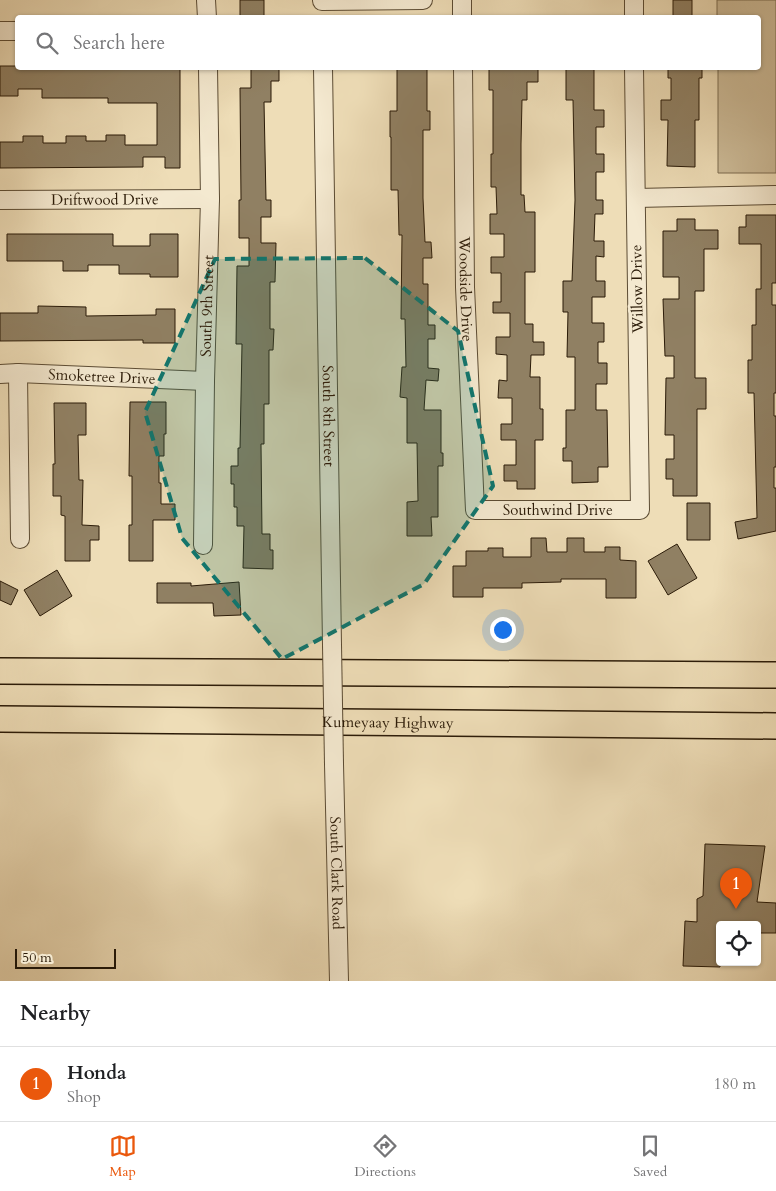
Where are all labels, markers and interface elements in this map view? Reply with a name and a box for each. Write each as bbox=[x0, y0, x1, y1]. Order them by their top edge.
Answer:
search box bbox=[15, 15, 761, 70]
icon: search bbox=[33, 29, 61, 57]
text: Search here bbox=[73, 30, 165, 56]
street label: Driftwood Drive bbox=[51, 189, 159, 210]
street label: Woodside Drive bbox=[455, 235, 477, 342]
street label: Willow Drive bbox=[626, 244, 648, 335]
street label: South 9th Street bbox=[196, 255, 218, 357]
street label: Smoketree Drive bbox=[48, 364, 156, 389]
street label: South 8th Street bbox=[318, 365, 339, 467]
street label: Southwind Drive bbox=[503, 500, 613, 520]
your location bbox=[490, 617, 516, 643]
street label: Kumeyaay Highway bbox=[322, 712, 454, 733]
street label: South Clark Road bbox=[325, 816, 348, 930]
pin: 1 bbox=[720, 868, 752, 909]
map controls bbox=[716, 921, 761, 966]
button: locate bbox=[716, 921, 761, 966]
scale bar bbox=[15, 946, 116, 969]
text: 50 m bbox=[22, 948, 52, 967]
text: Nearby bbox=[20, 999, 91, 1028]
text: Honda bbox=[67, 1060, 126, 1086]
text: 1 bbox=[32, 1073, 40, 1095]
text: 180 m bbox=[714, 1073, 756, 1095]
text: Shop bbox=[67, 1086, 101, 1108]
tab: Map bbox=[109, 1132, 137, 1181]
tab: Directions bbox=[354, 1132, 416, 1181]
tab: Saved bbox=[633, 1132, 667, 1181]

